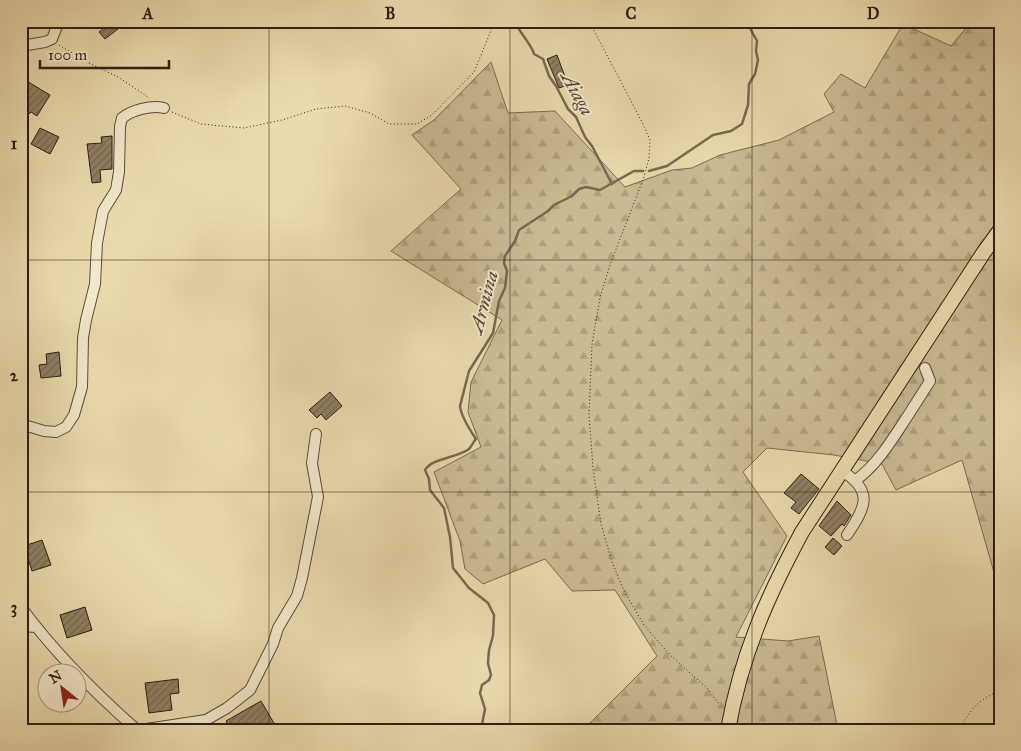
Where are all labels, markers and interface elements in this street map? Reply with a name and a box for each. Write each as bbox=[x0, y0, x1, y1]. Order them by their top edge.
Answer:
text: A bbox=[142, 4, 154, 23]
text: B bbox=[385, 4, 395, 23]
text: C bbox=[626, 4, 637, 23]
text: D bbox=[867, 4, 880, 23]
scale bar bbox=[40, 38, 169, 70]
text: 100 m bbox=[48, 46, 88, 64]
water label: Aiaga bbox=[555, 65, 599, 119]
text: 1 bbox=[11, 134, 18, 153]
water label: Armina bbox=[464, 268, 503, 338]
text: 2 bbox=[10, 366, 19, 385]
text: 3 bbox=[11, 598, 17, 618]
north arrow bbox=[38, 664, 88, 714]
text: N bbox=[46, 667, 65, 688]

